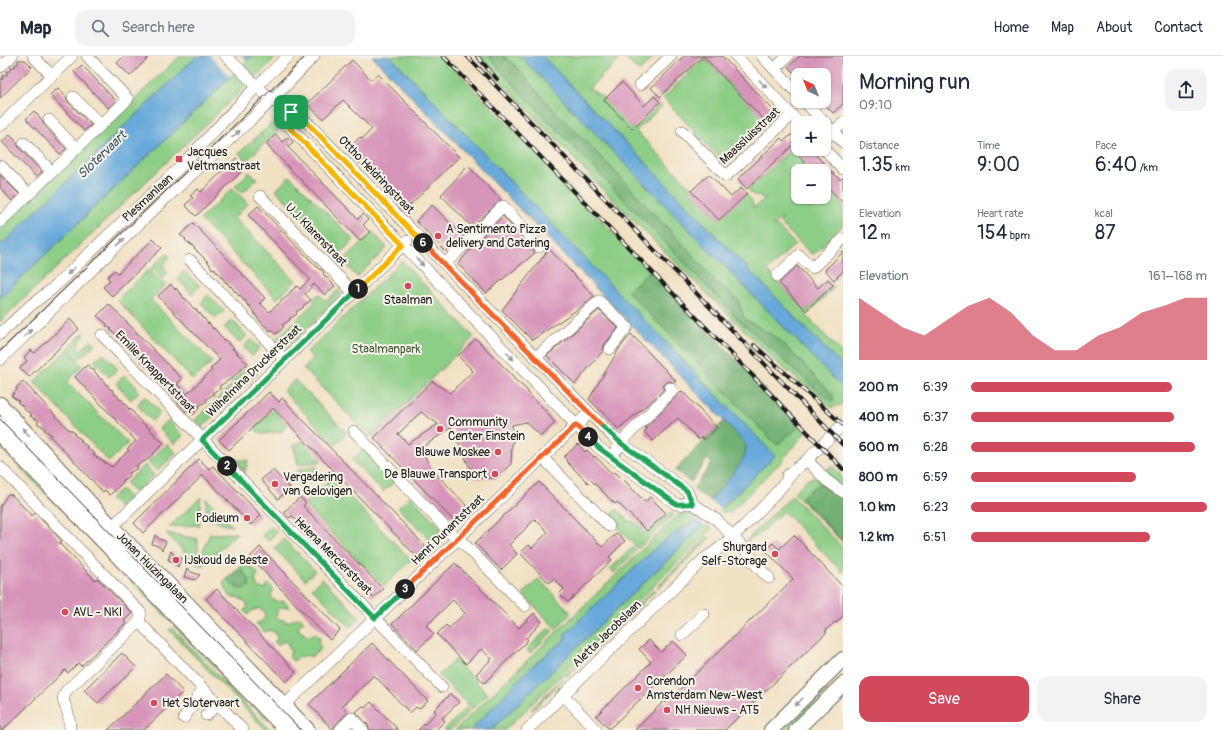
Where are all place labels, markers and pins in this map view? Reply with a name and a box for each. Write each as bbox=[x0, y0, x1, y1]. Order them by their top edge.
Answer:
pin bbox=[274, 95, 308, 129]
place label: Jacques Veltmanstraat bbox=[187, 145, 261, 174]
marker: Jacques Veltmanstraat bbox=[174, 154, 184, 164]
place label: A Sentimento Pizza delivery and Catering bbox=[446, 222, 550, 251]
marker: A Sentimento Pizza delivery and Catering bbox=[433, 231, 443, 241]
pin: 6 bbox=[413, 233, 433, 253]
pin: 1 bbox=[348, 279, 368, 299]
marker: Staalman bbox=[403, 281, 413, 291]
place label: Staalman bbox=[384, 293, 432, 308]
place label: Community Center Einstein bbox=[448, 415, 525, 444]
marker: Community Center Einstein bbox=[435, 424, 445, 434]
pin: 4 bbox=[578, 427, 598, 447]
place label: Blauwe Moskee bbox=[415, 445, 490, 460]
marker: Blauwe Moskee bbox=[493, 447, 503, 457]
pin: 2 bbox=[217, 456, 237, 476]
place label: De Blauwe Transport bbox=[384, 467, 487, 482]
marker: De Blauwe Transport bbox=[490, 469, 500, 479]
place label: Vergadering van Gelovigen bbox=[282, 470, 352, 499]
marker: Vergadering van Gelovigen bbox=[270, 479, 280, 489]
place label: Podieum bbox=[196, 511, 239, 526]
marker: Podieum bbox=[242, 513, 252, 523]
place label: Shurgard Self-Storage bbox=[701, 540, 767, 569]
marker: Shurgard Self-Storage bbox=[770, 549, 780, 559]
place label: IJskoud de Beste bbox=[184, 553, 268, 568]
marker: IJskoud de Beste bbox=[171, 555, 181, 565]
pin: 3 bbox=[395, 579, 415, 599]
place label: AVL - NKI bbox=[73, 605, 122, 620]
marker: AVL - NKI bbox=[60, 607, 70, 617]
place label: Corendon Amsterdam New-West bbox=[646, 674, 763, 703]
marker: Corendon Amsterdam New-West bbox=[633, 683, 643, 693]
place label: Het Slotervaart bbox=[162, 696, 240, 711]
marker: Het Slotervaart bbox=[149, 698, 159, 708]
place label: NH Nieuws - AT5 bbox=[675, 703, 759, 718]
marker: NH Nieuws - AT5 bbox=[662, 705, 672, 715]

